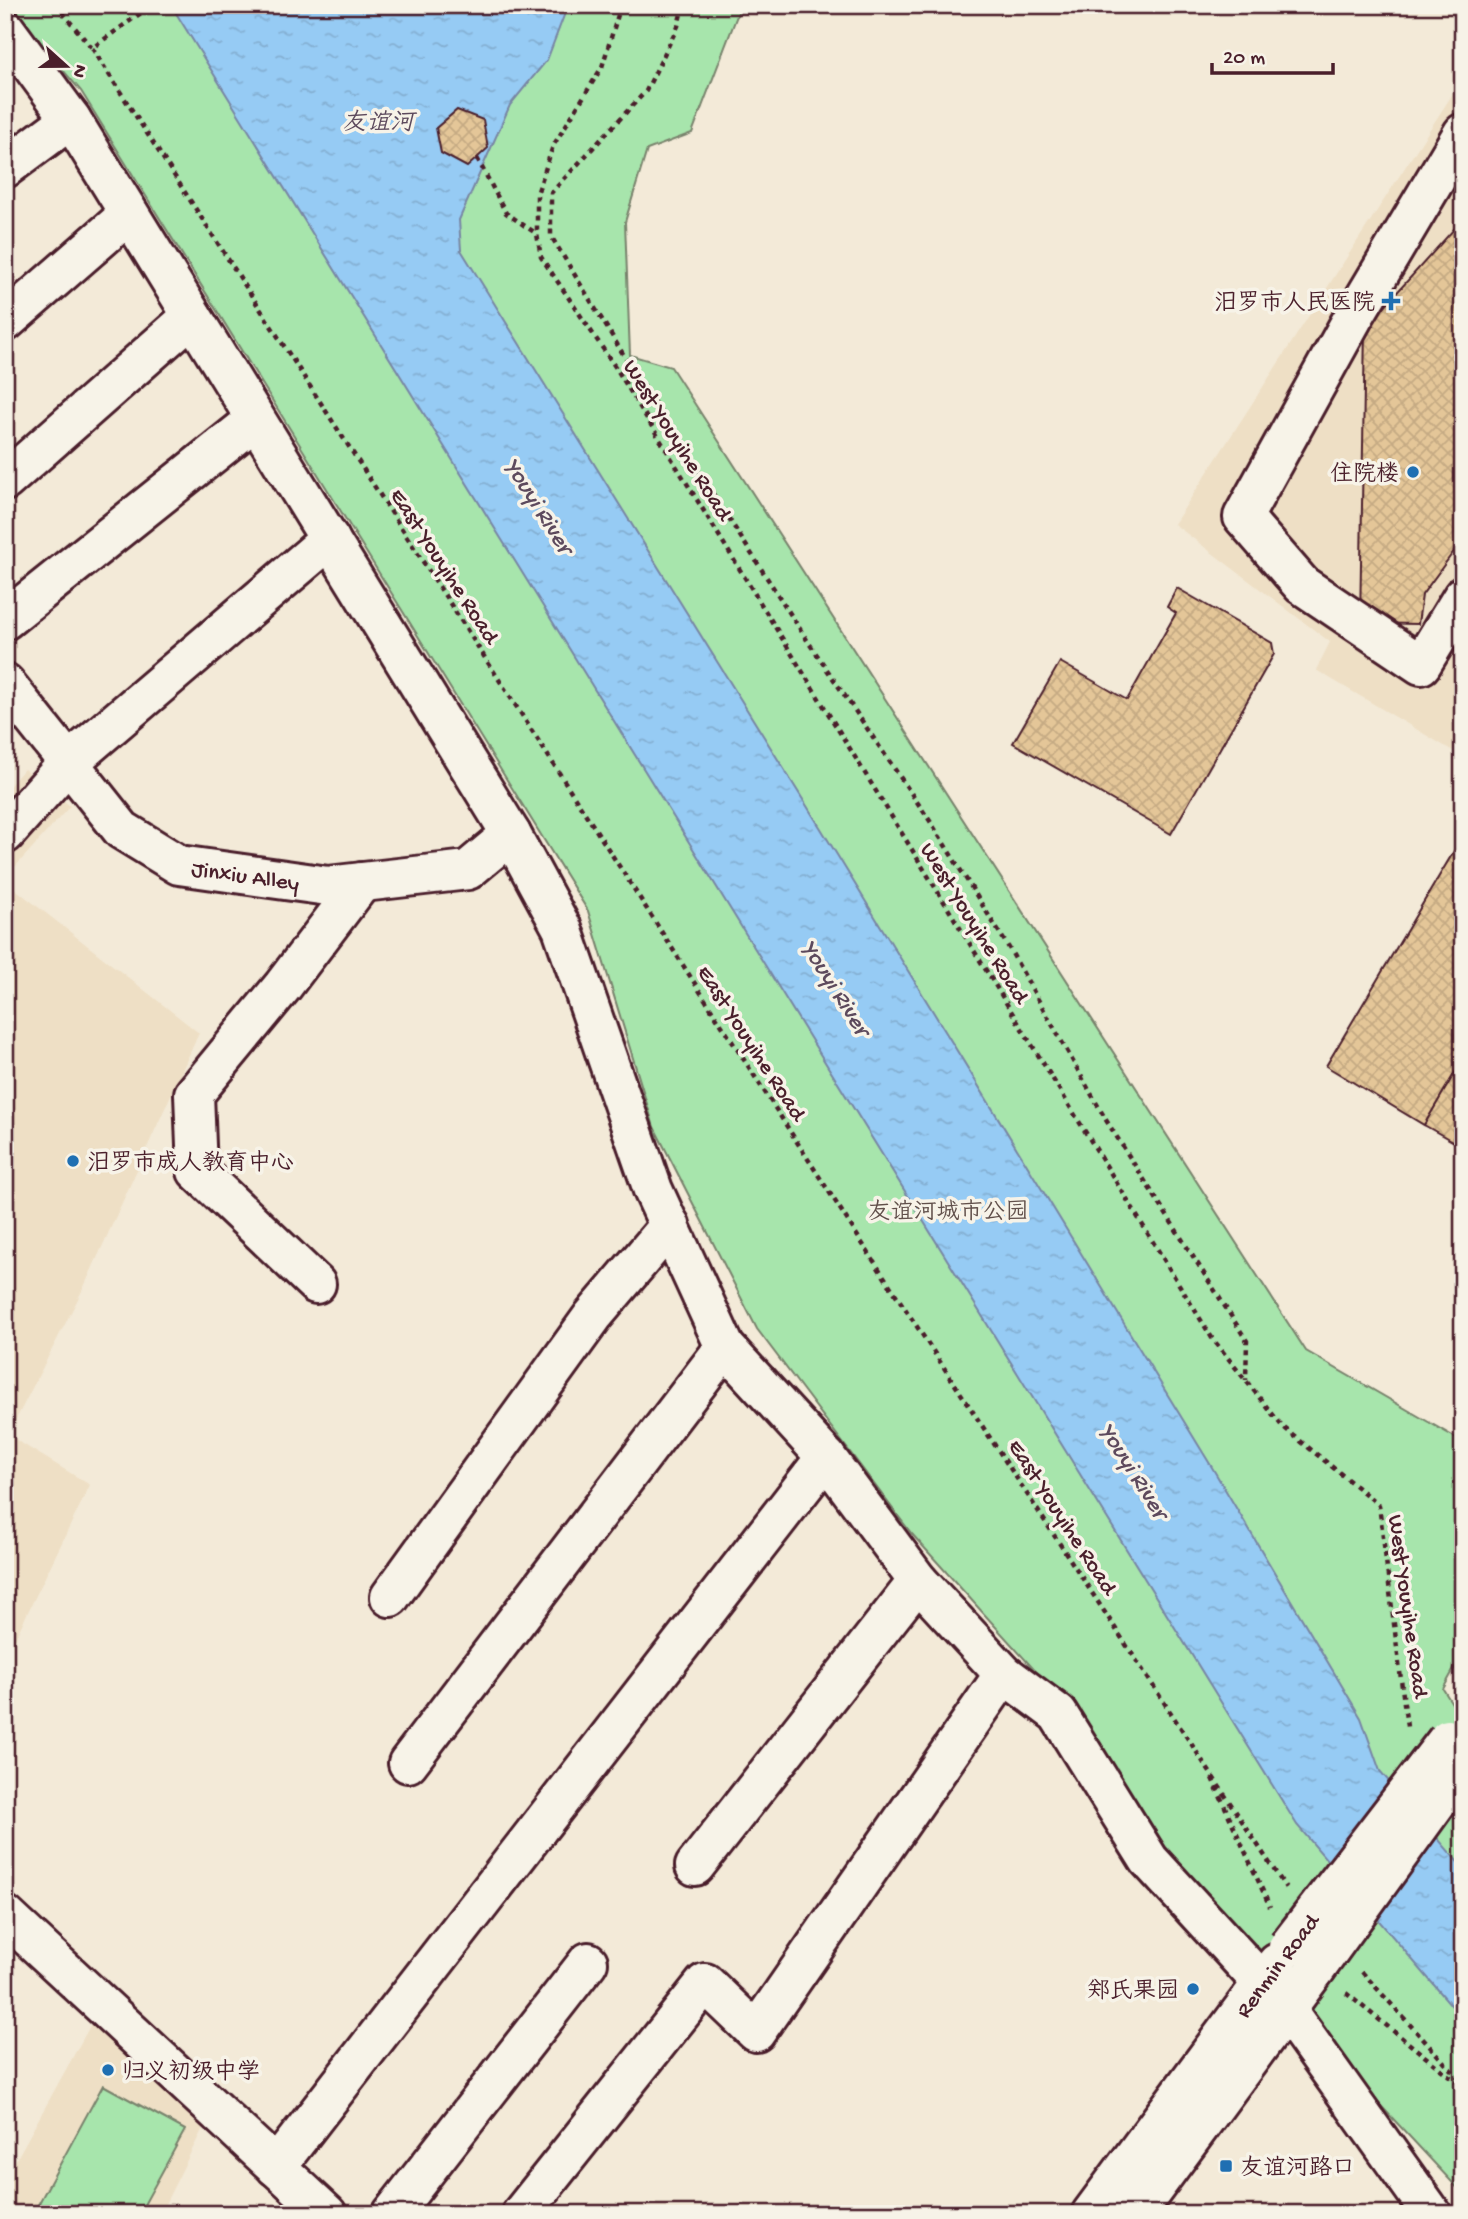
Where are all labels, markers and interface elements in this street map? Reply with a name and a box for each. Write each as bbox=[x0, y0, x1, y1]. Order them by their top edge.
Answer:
north arrow bbox=[32, 32, 102, 102]
scale bar bbox=[1212, 32, 1333, 76]
text: 20 m bbox=[1223, 47, 1265, 72]
text: N bbox=[66, 61, 92, 81]
water label: 友谊河 bbox=[342, 109, 418, 139]
place label: 汨罗市人民医院 bbox=[1214, 290, 1375, 318]
marker: 汨罗市人民医院 bbox=[1381, 291, 1401, 311]
street label: West Youyihe Road bbox=[616, 356, 737, 527]
water label: Youyi River bbox=[496, 454, 580, 564]
place label: 住院楼 bbox=[1330, 461, 1399, 489]
marker: 住院楼 bbox=[1405, 464, 1421, 480]
street label: East Youyihe Road bbox=[383, 484, 504, 651]
street label: West Youyihe Road bbox=[913, 839, 1034, 1010]
street label: Jinxiu Alley bbox=[190, 857, 301, 899]
water label: Youyi River bbox=[793, 936, 877, 1046]
street label: East Youyihe Road bbox=[690, 961, 811, 1128]
place label: 汨罗市成人教育中心 bbox=[87, 1150, 294, 1178]
marker: 汨罗市成人教育中心 bbox=[65, 1153, 81, 1169]
park label: 友谊河城市公园 bbox=[868, 1199, 1029, 1227]
water label: Youyi River bbox=[1091, 1419, 1175, 1529]
street label: East Youyihe Road bbox=[1001, 1435, 1122, 1602]
street label: West Youyihe Road bbox=[1380, 1513, 1433, 1701]
street label: Renmin Road bbox=[1231, 1909, 1327, 2024]
place label: 郑氏果园 bbox=[1087, 1978, 1179, 2006]
marker: 郑氏果园 bbox=[1185, 1981, 1201, 1997]
place label: 归义初级中学 bbox=[122, 2059, 260, 2087]
marker: 归义初级中学 bbox=[100, 2062, 116, 2078]
place label: 友谊河路口 bbox=[1240, 2155, 1355, 2183]
marker: 友谊河路口 bbox=[1218, 2158, 1234, 2174]

